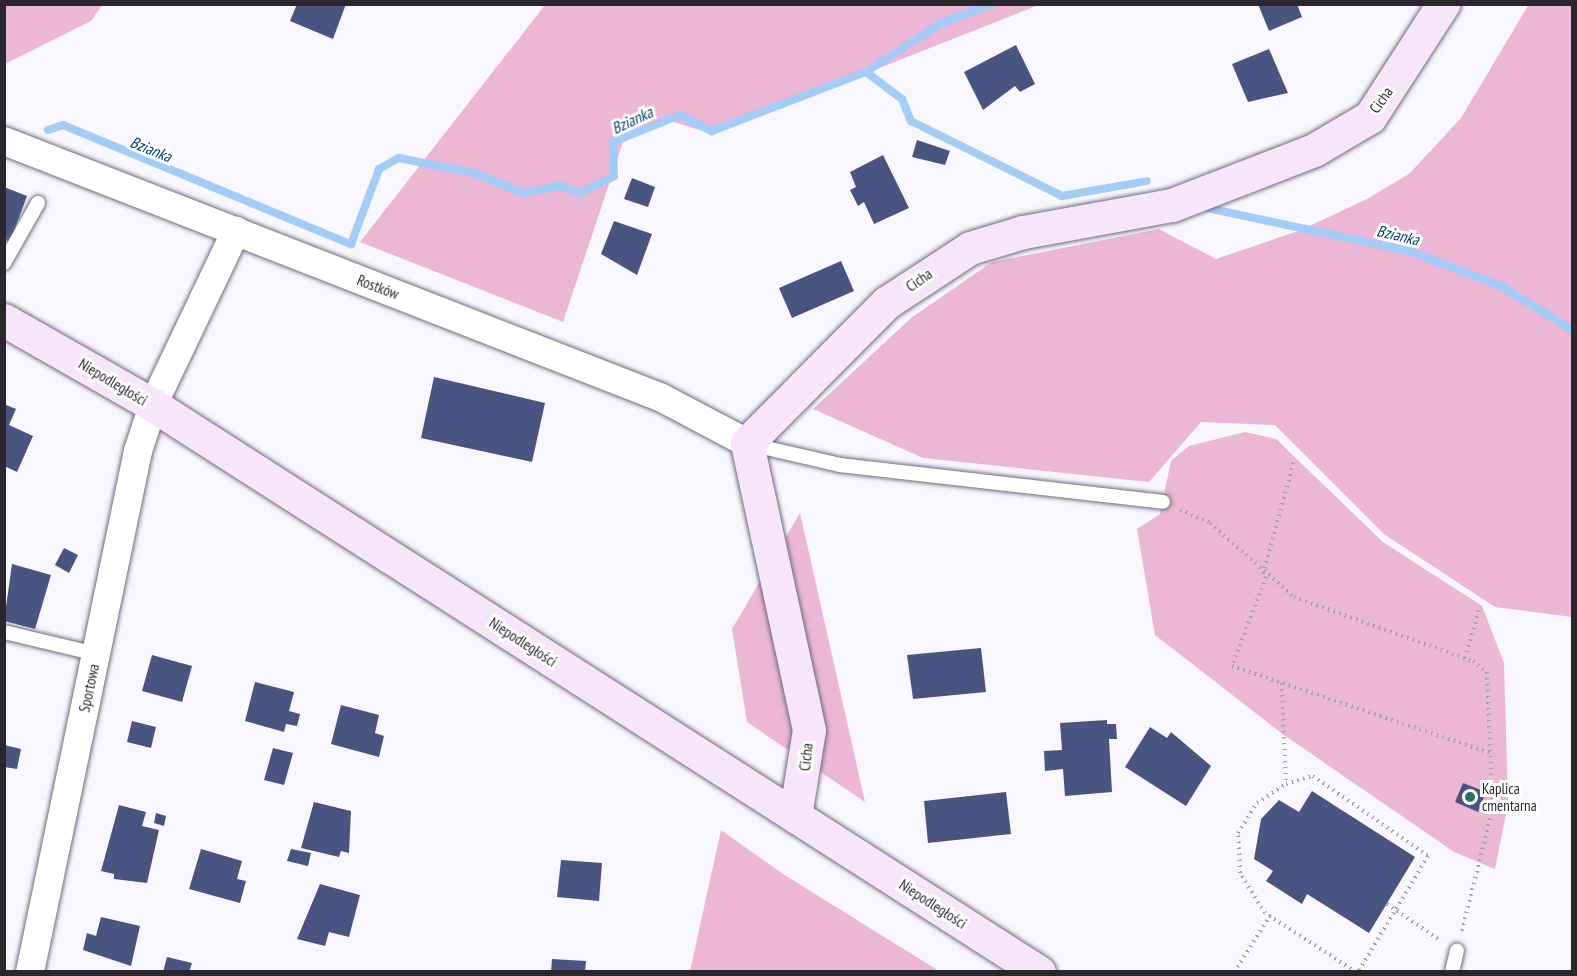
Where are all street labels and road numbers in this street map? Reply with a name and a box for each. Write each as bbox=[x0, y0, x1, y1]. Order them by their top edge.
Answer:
street label: Cicha bbox=[1366, 83, 1396, 117]
street label: Cicha bbox=[902, 265, 936, 295]
street label: Rostków bbox=[355, 271, 401, 303]
street label: Niepodległości bbox=[75, 355, 151, 409]
street label: Niepodległości bbox=[486, 614, 560, 670]
street label: Sportowa bbox=[75, 662, 103, 714]
street label: Cicha bbox=[796, 742, 816, 772]
street label: Niepodległości bbox=[896, 876, 970, 932]

